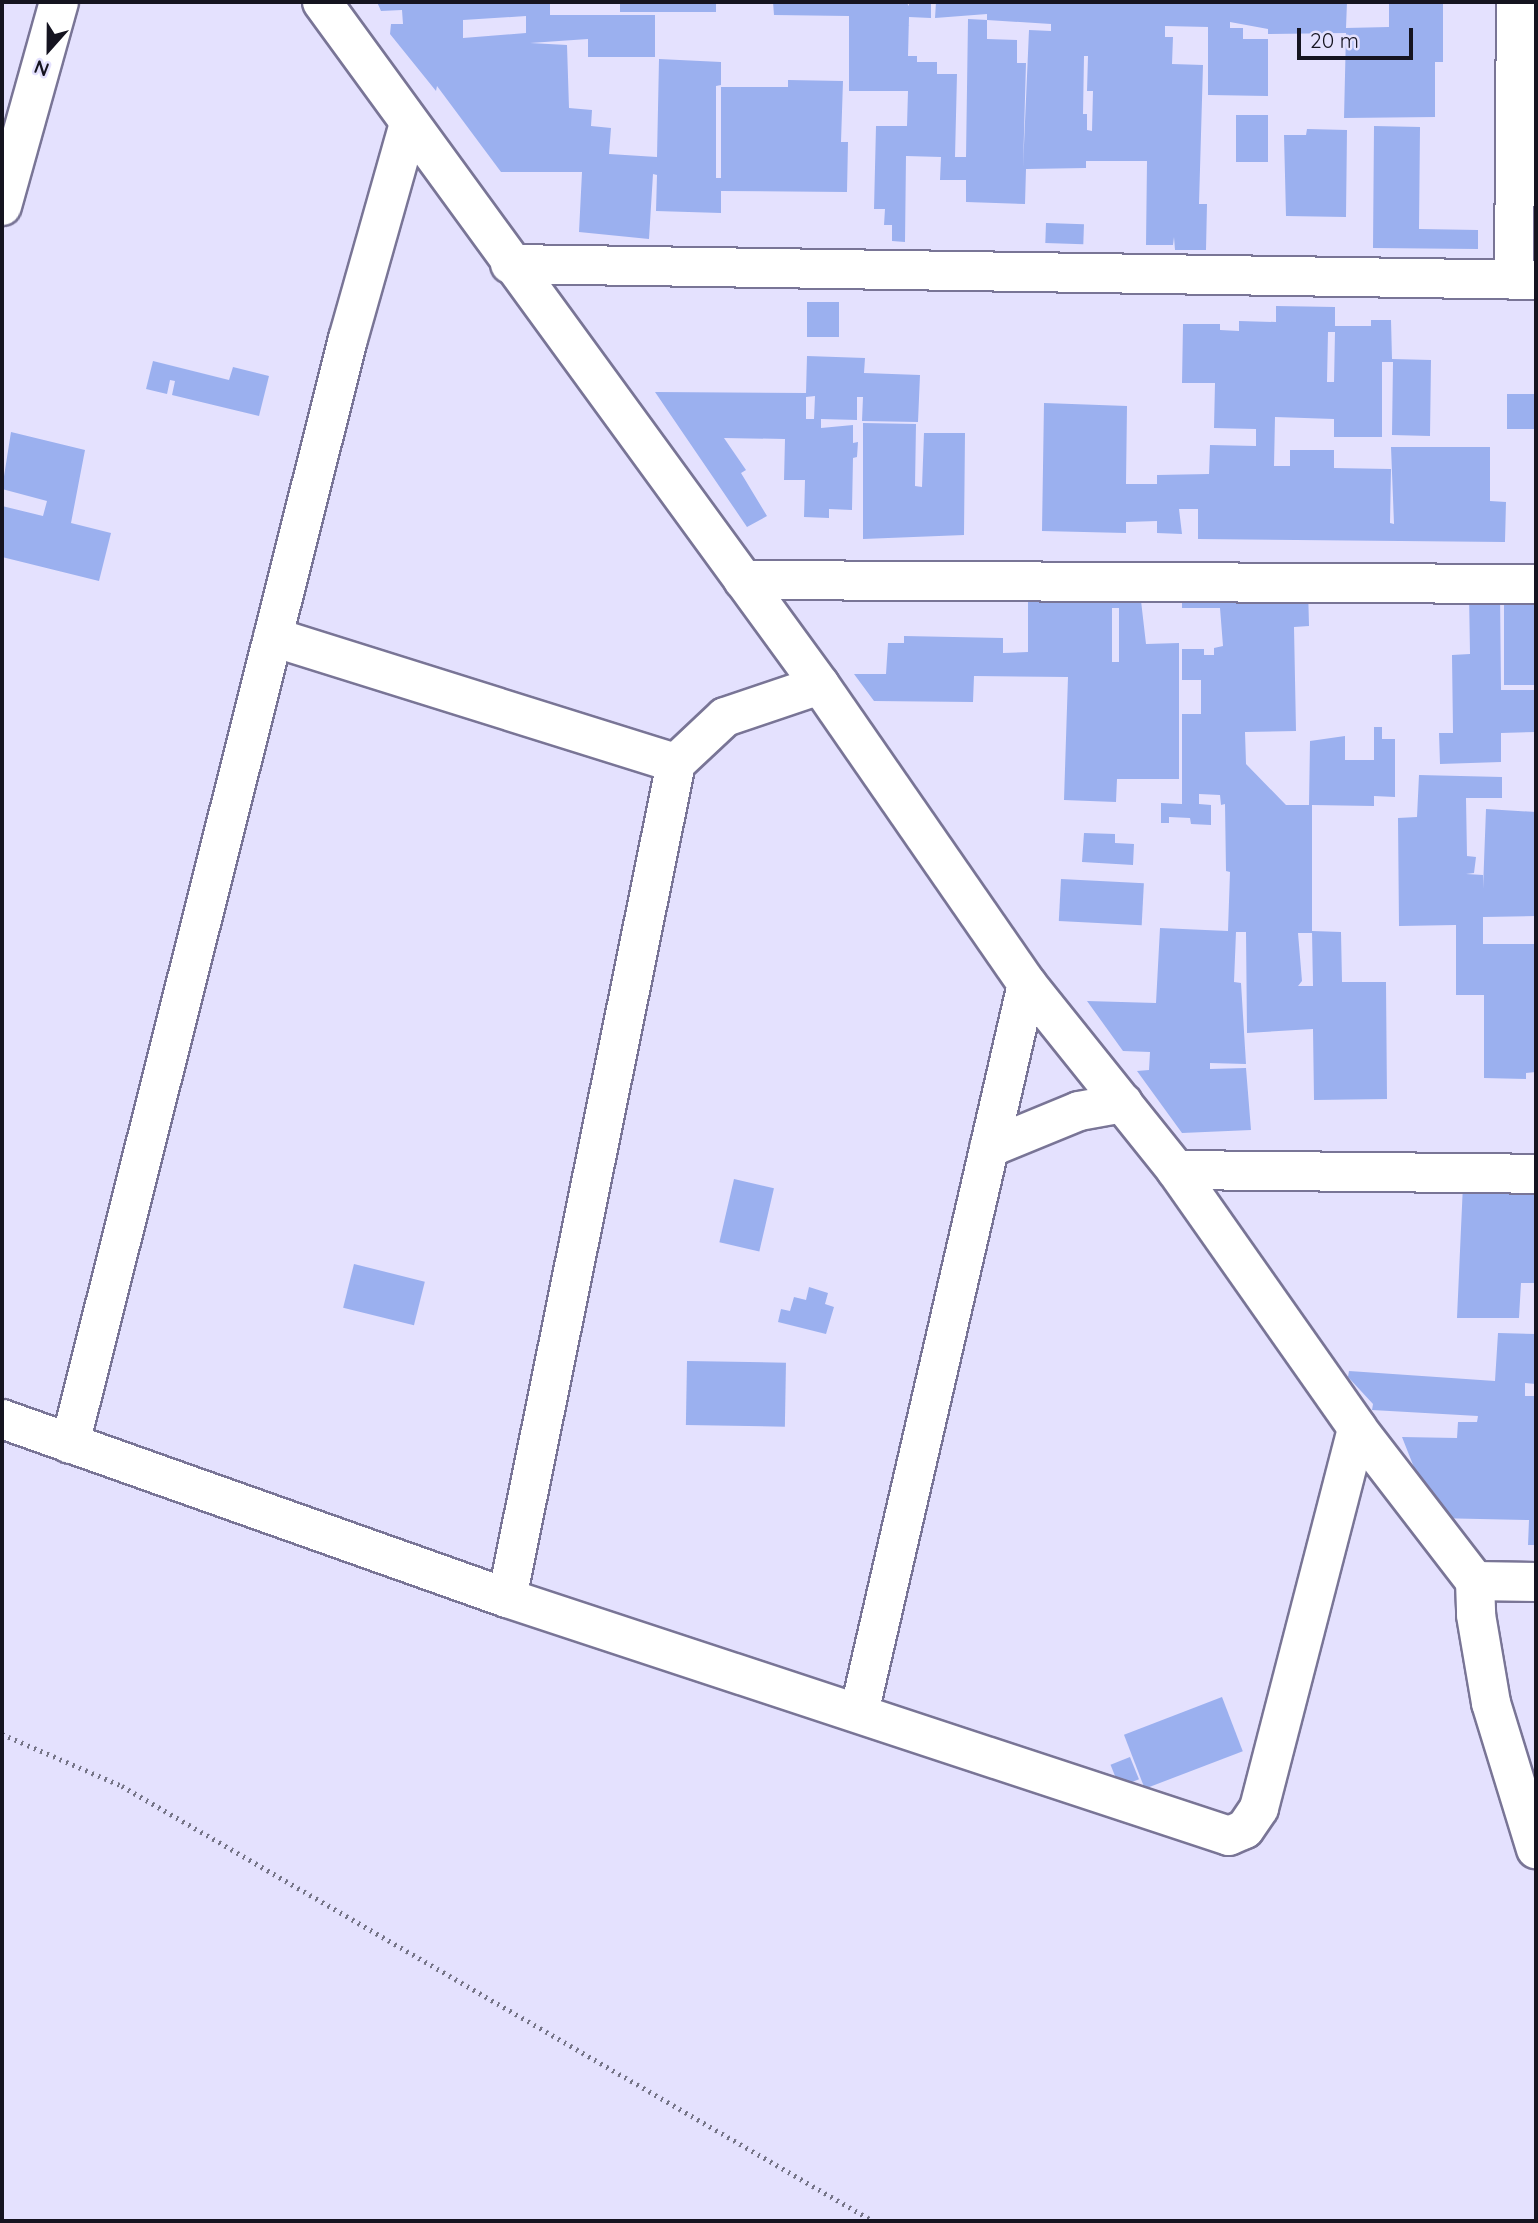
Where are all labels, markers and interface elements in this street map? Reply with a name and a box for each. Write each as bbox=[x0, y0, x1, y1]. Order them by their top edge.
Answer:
north arrow bbox=[14, 14, 84, 84]
scale bar bbox=[1300, 14, 1416, 58]
text: 20 m bbox=[1310, 27, 1359, 53]
text: N bbox=[31, 55, 52, 82]

